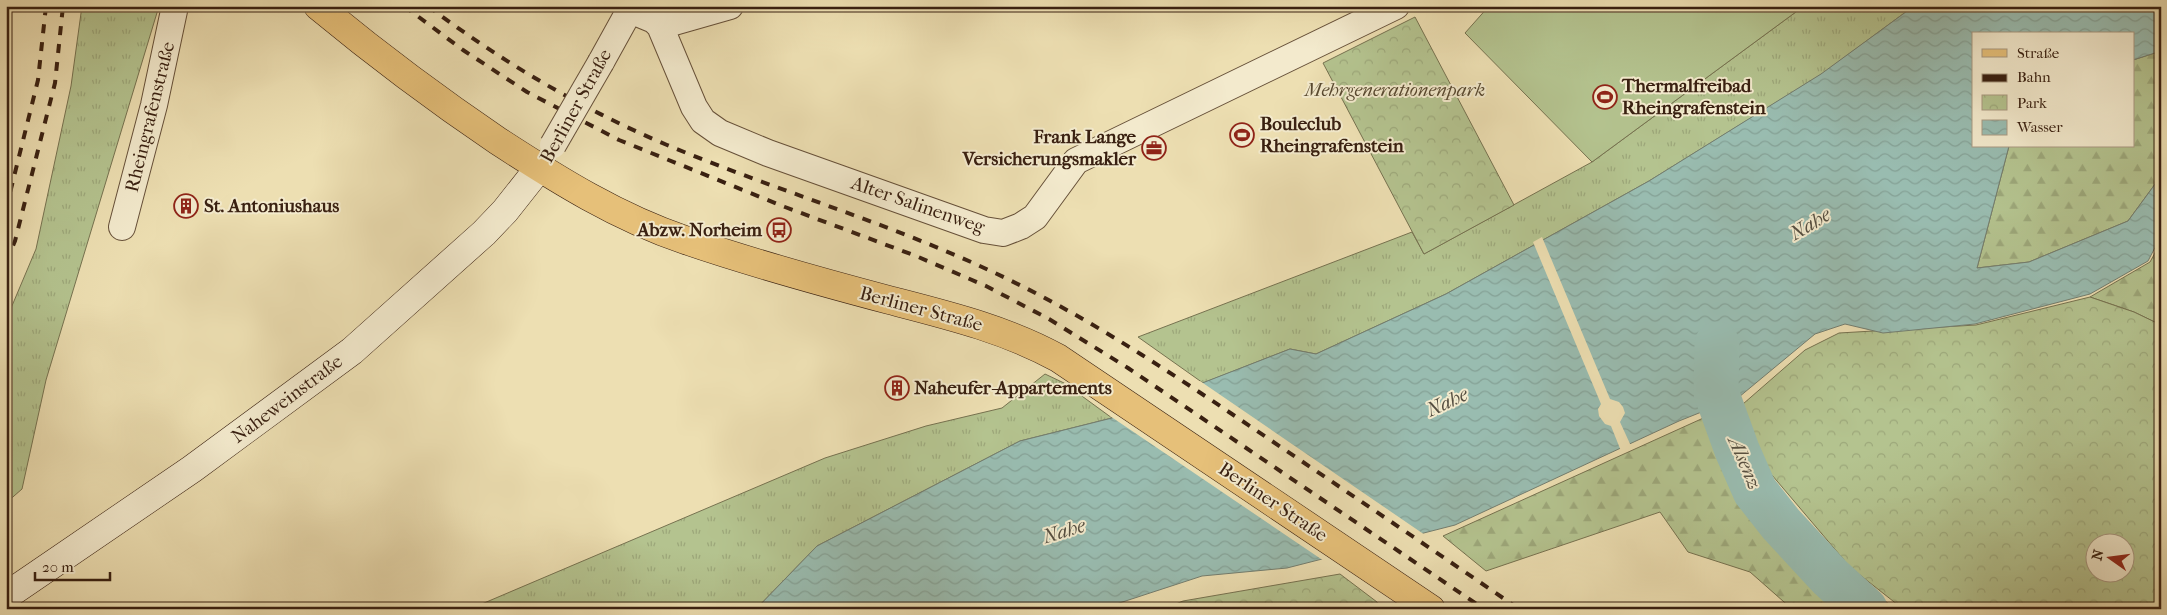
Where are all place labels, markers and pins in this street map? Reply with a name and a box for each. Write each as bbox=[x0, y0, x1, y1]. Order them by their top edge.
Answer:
place label: Thermalfreibad Rheingrafenstein bbox=[1621, 75, 1767, 119]
sports icon: Thermalfreibad Rheingrafenstein bbox=[1592, 84, 1618, 110]
place label: Bouleclub Rheingrafenstein bbox=[1260, 113, 1405, 157]
sports icon: Bouleclub Rheingrafenstein bbox=[1229, 122, 1255, 148]
place label: Frank Lange Versicherungsmakler bbox=[961, 126, 1137, 170]
office icon: Frank Lange Versicherungsmakler bbox=[1141, 135, 1167, 161]
building icon: St. Antoniushaus bbox=[173, 193, 199, 219]
place label: St. Antoniushaus bbox=[204, 195, 339, 217]
bus stop icon: Abzw. Norheim bbox=[766, 217, 792, 243]
place label: Abzw. Norheim bbox=[636, 219, 762, 241]
building icon: Naheufer-Appartements bbox=[884, 375, 910, 401]
place label: Naheufer-Appartements bbox=[914, 377, 1112, 399]

